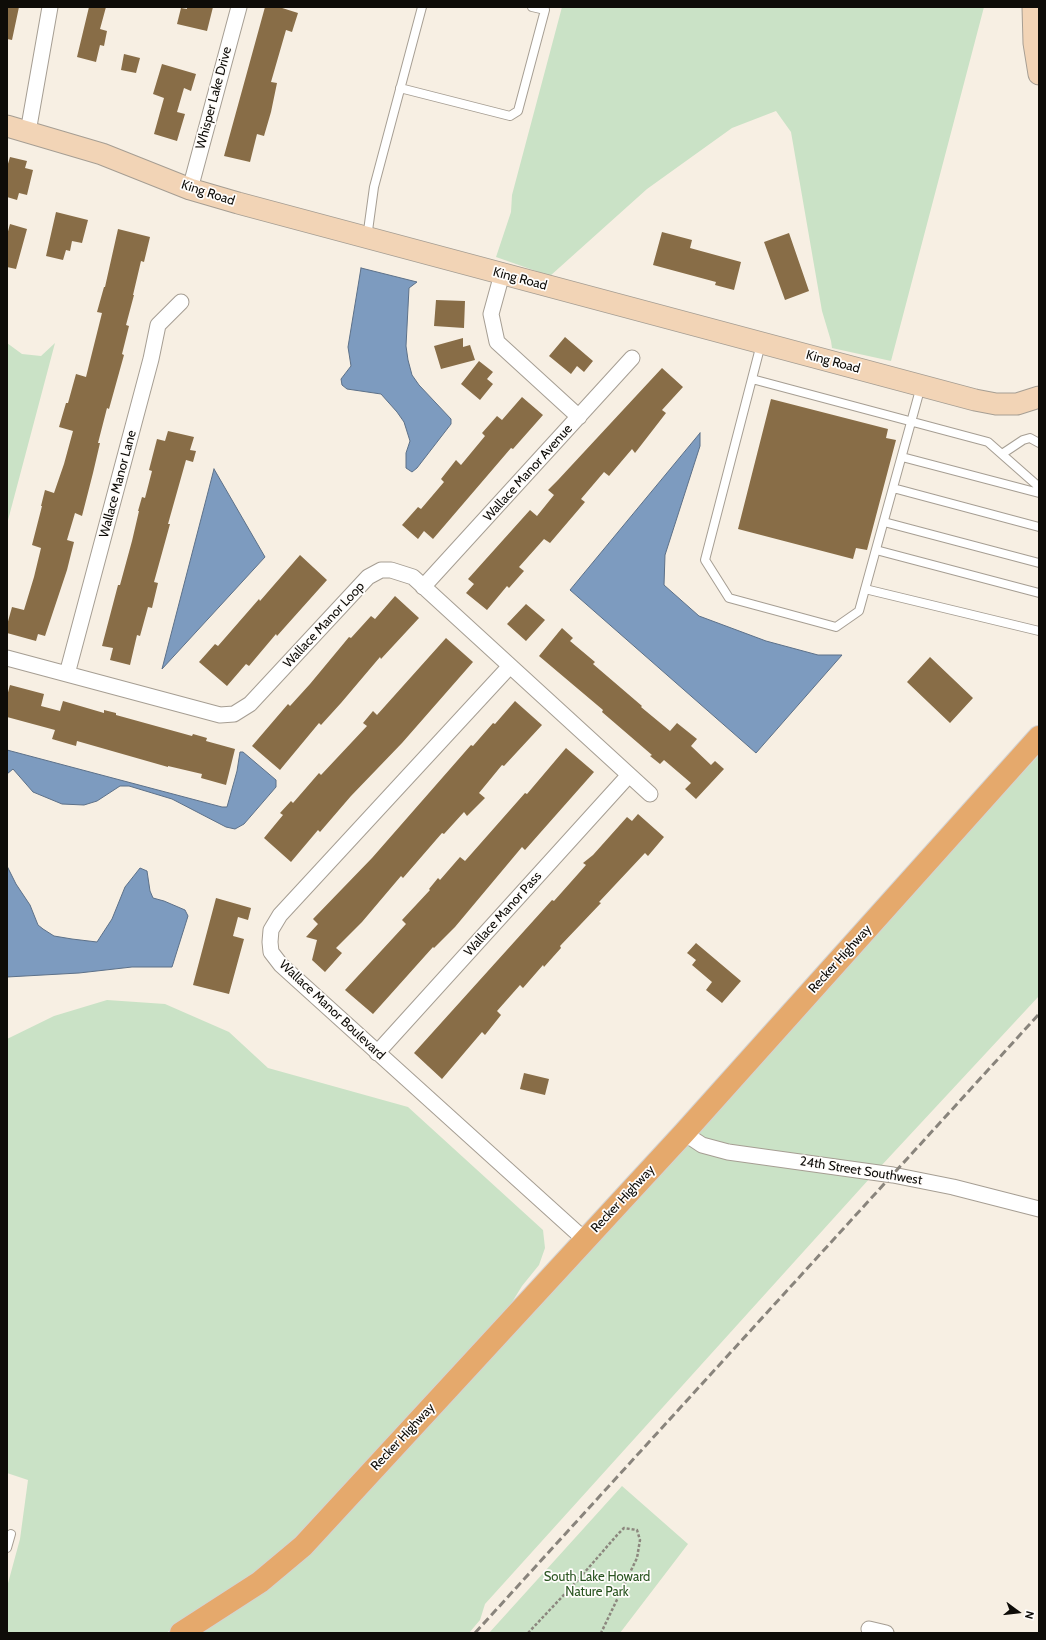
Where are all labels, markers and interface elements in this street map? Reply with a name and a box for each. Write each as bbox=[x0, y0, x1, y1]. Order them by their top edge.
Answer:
street label: Whisper Lake Drive bbox=[193, 45, 235, 151]
street label: King Road bbox=[179, 177, 237, 209]
street label: King Road bbox=[491, 264, 549, 294]
street label: King Road bbox=[804, 347, 862, 377]
street label: Wallace Manor Avenue bbox=[480, 421, 576, 525]
street label: Wallace Manor Lane bbox=[96, 429, 140, 539]
street label: Wallace Manor Loop bbox=[280, 579, 368, 671]
street label: Wallace Manor Pass bbox=[461, 869, 545, 959]
street label: Recker Highway bbox=[805, 922, 875, 996]
street label: Wallace Manor Boulevard bbox=[276, 957, 388, 1063]
street label: 24th Street Southwest bbox=[799, 1154, 923, 1188]
street label: Recker Highway bbox=[588, 1162, 658, 1236]
street label: Recker Highway bbox=[368, 1400, 438, 1474]
park label: South Lake Howard Nature Park bbox=[544, 1569, 650, 1600]
north arrow bbox=[998, 1592, 1038, 1632]
text: N bbox=[1022, 1610, 1037, 1621]

